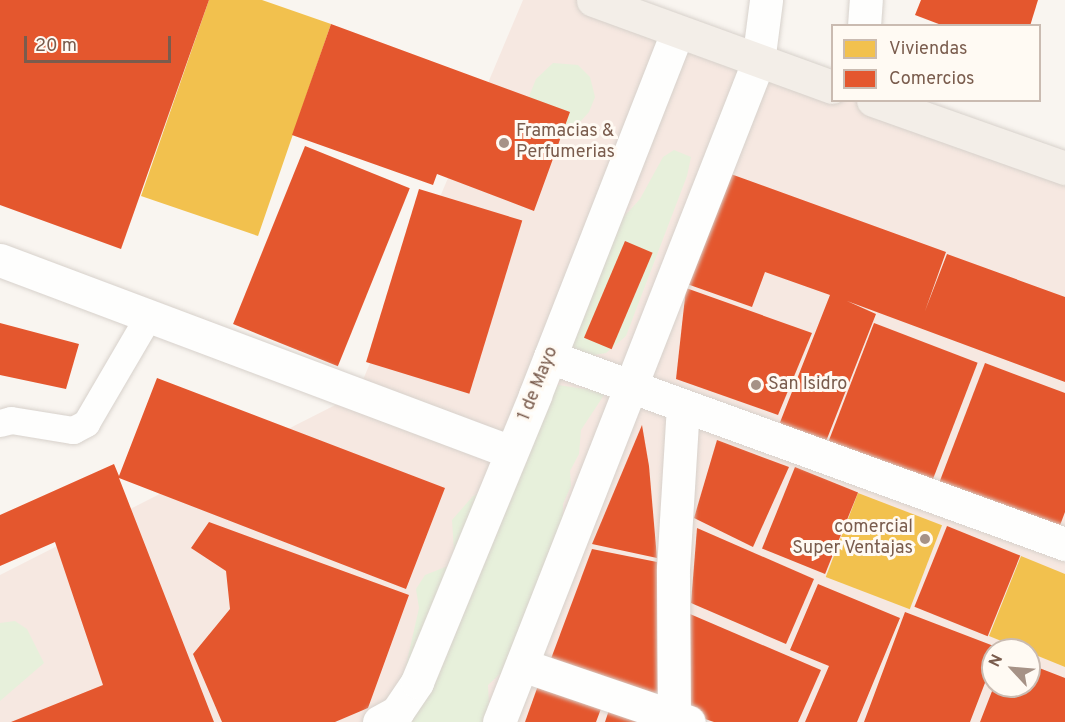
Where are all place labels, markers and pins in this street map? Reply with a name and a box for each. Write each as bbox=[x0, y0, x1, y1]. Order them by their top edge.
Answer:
place label: Framacias & Perfumerias bbox=[516, 122, 615, 164]
marker: Framacias & Perfumerias bbox=[497, 136, 511, 150]
place label: San Isidro bbox=[768, 374, 847, 396]
marker: San Isidro bbox=[749, 378, 763, 392]
place label: comercial Super Ventajas bbox=[792, 518, 913, 560]
marker: comercial Super Ventajas bbox=[918, 532, 932, 546]

